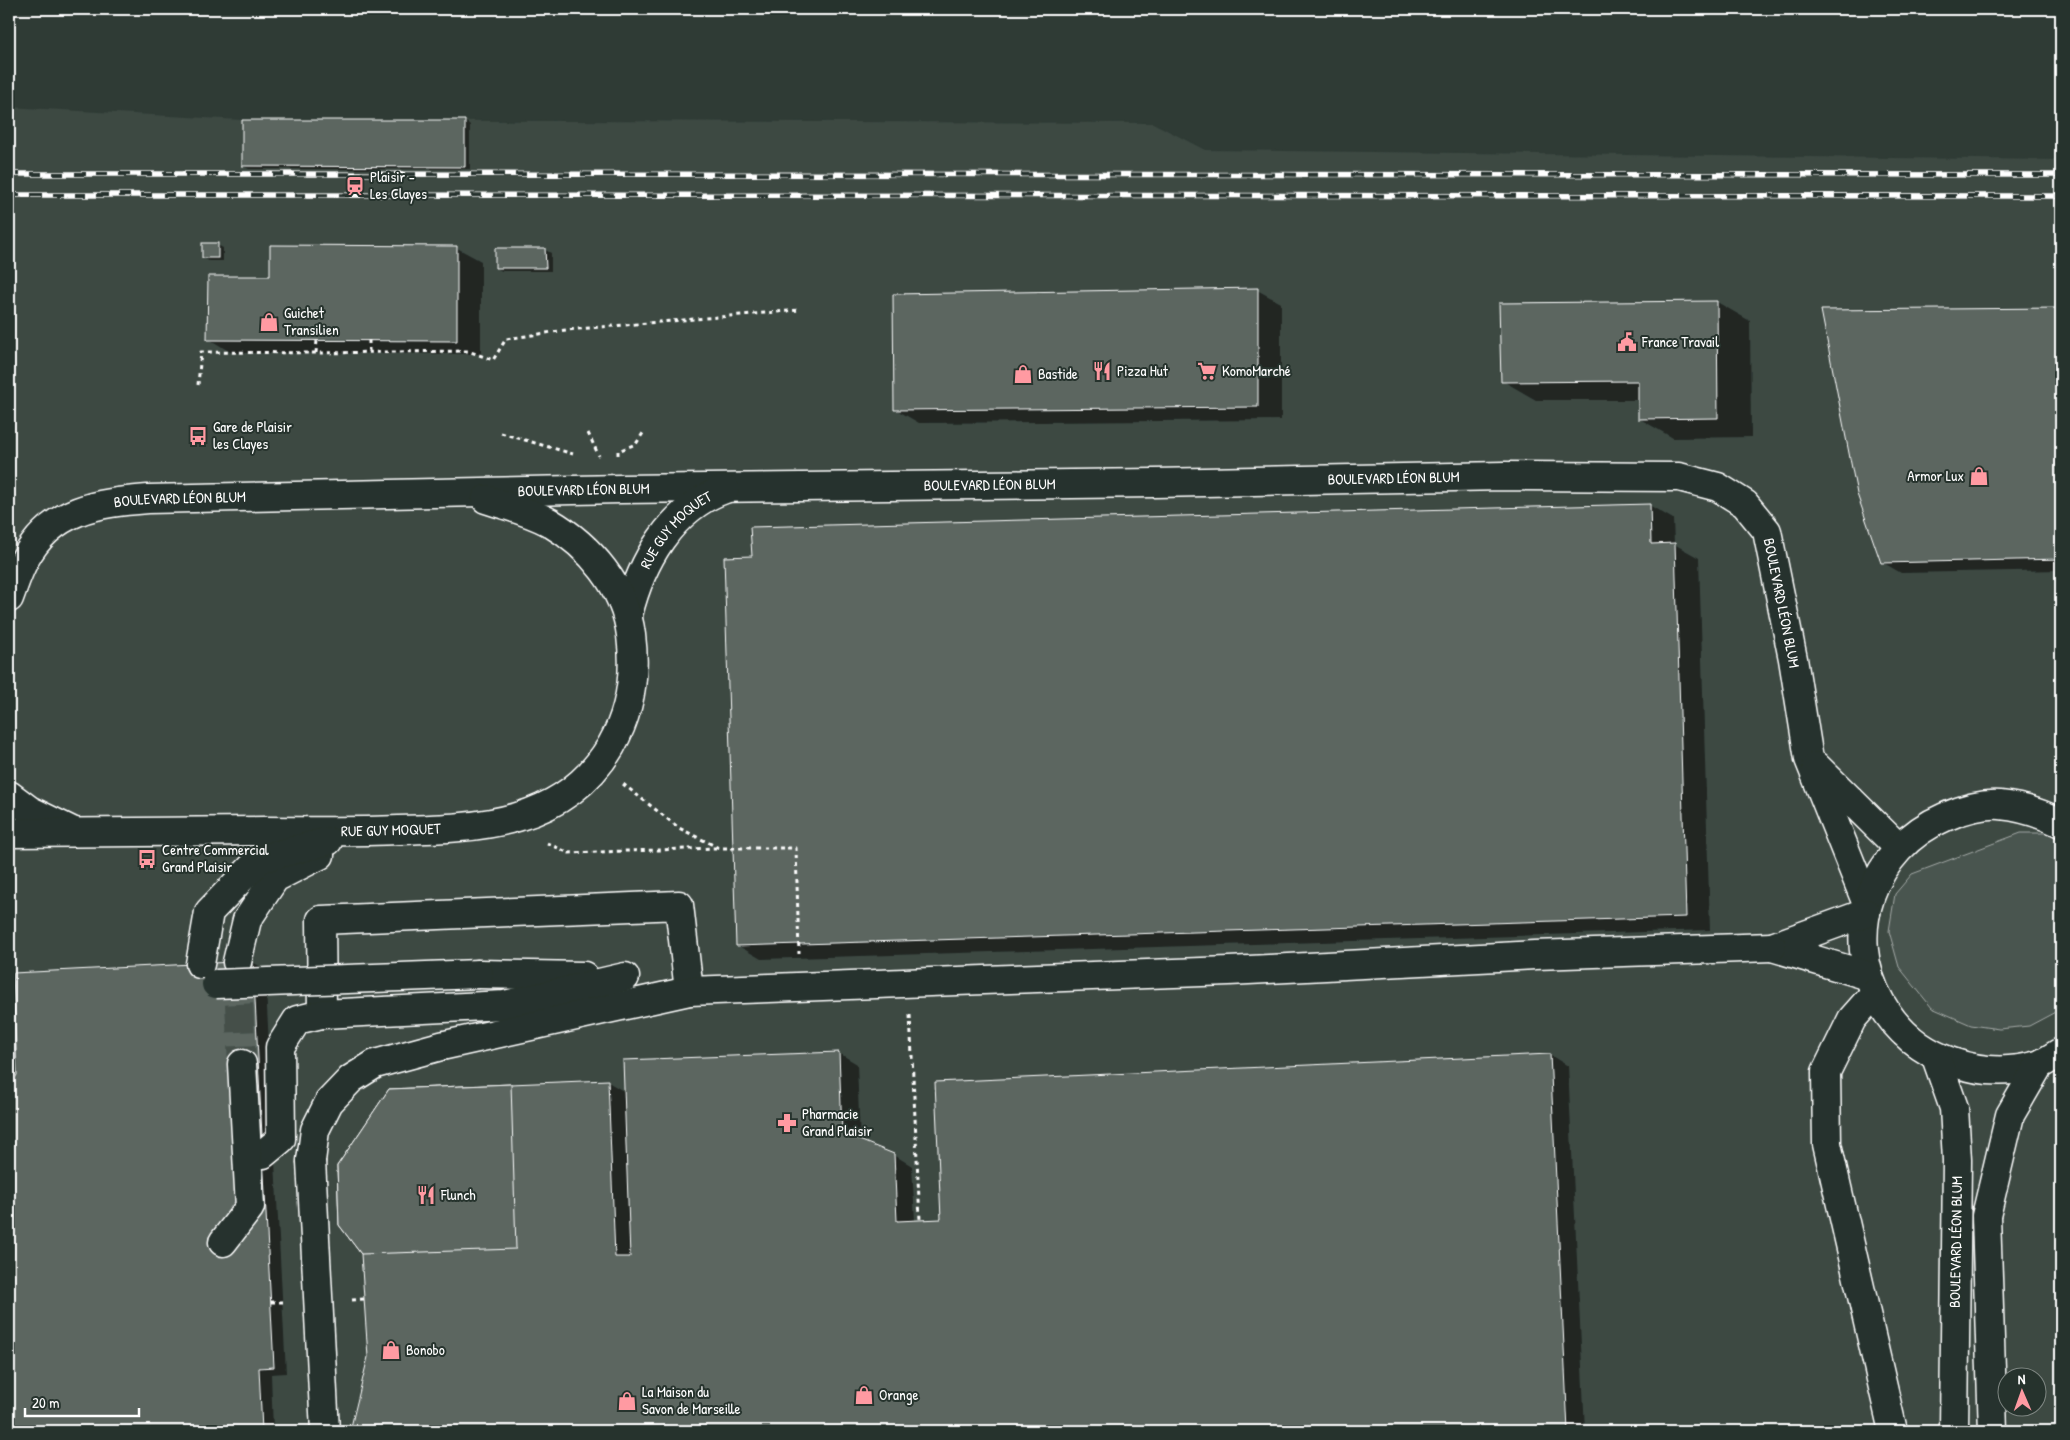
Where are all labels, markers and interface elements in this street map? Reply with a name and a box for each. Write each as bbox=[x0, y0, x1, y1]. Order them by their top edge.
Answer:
place label: Plaisir - Les Clayes bbox=[370, 166, 427, 204]
station icon: Plaisir - Les Clayes bbox=[344, 175, 366, 197]
place label: Guichet Transilien bbox=[284, 302, 339, 340]
shop icon: Guichet Transilien bbox=[258, 311, 280, 333]
public building icon: France Travail bbox=[1616, 331, 1638, 353]
place label: France Travail bbox=[1641, 331, 1719, 352]
restaurant icon: Pizza Hut bbox=[1091, 360, 1113, 382]
place label: Pizza Hut bbox=[1117, 360, 1169, 381]
supermarket icon: KomoMarché bbox=[1196, 360, 1218, 382]
place label: KomoMarché bbox=[1222, 360, 1291, 381]
shop icon: Bastide bbox=[1012, 363, 1034, 385]
place label: Bastide bbox=[1038, 363, 1078, 384]
place label: Gare de Plaisir les Clayes bbox=[213, 416, 292, 454]
bus stop icon: Gare de Plaisir les Clayes bbox=[187, 425, 209, 447]
place label: Armor Lux bbox=[1907, 465, 1964, 486]
shop icon: Armor Lux bbox=[1968, 465, 1990, 487]
street label: BOULEVARD LÉON BLUM bbox=[1327, 466, 1460, 490]
street label: BOULEVARD LÉON BLUM bbox=[923, 473, 1056, 496]
street label: BOULEVARD LÉON BLUM bbox=[517, 478, 650, 501]
street label: RUE GUY MOQUET bbox=[635, 485, 716, 572]
street label: BOULEVARD LÉON BLUM bbox=[112, 486, 246, 512]
street label: BOULEVARD LÉON BLUM bbox=[1759, 536, 1805, 669]
street label: RUE GUY MOQUET bbox=[341, 817, 442, 841]
place label: Centre Commercial Grand Plaisir bbox=[162, 839, 269, 877]
bus stop icon: Centre Commercial Grand Plaisir bbox=[136, 848, 158, 870]
place label: Pharmacie Grand Plaisir bbox=[802, 1103, 873, 1141]
pharmacy icon: Pharmacie Grand Plaisir bbox=[776, 1112, 798, 1134]
street label: BOULEVARD LÉON BLUM bbox=[1944, 1176, 1967, 1308]
restaurant icon: Flunch bbox=[415, 1184, 437, 1206]
place label: Flunch bbox=[440, 1184, 476, 1205]
shop icon: Bonobo bbox=[380, 1339, 402, 1361]
place label: Bonobo bbox=[406, 1339, 445, 1360]
north arrow bbox=[1998, 1368, 2048, 1418]
text: N bbox=[2017, 1369, 2026, 1388]
place label: La Maison du Savon de Marseille bbox=[642, 1381, 740, 1419]
shop icon: Orange bbox=[853, 1384, 875, 1406]
place label: Orange bbox=[879, 1384, 918, 1405]
scale bar bbox=[25, 1385, 139, 1417]
shop icon: La Maison du Savon de Marseille bbox=[616, 1390, 638, 1412]
text: 20 m bbox=[32, 1392, 59, 1413]

